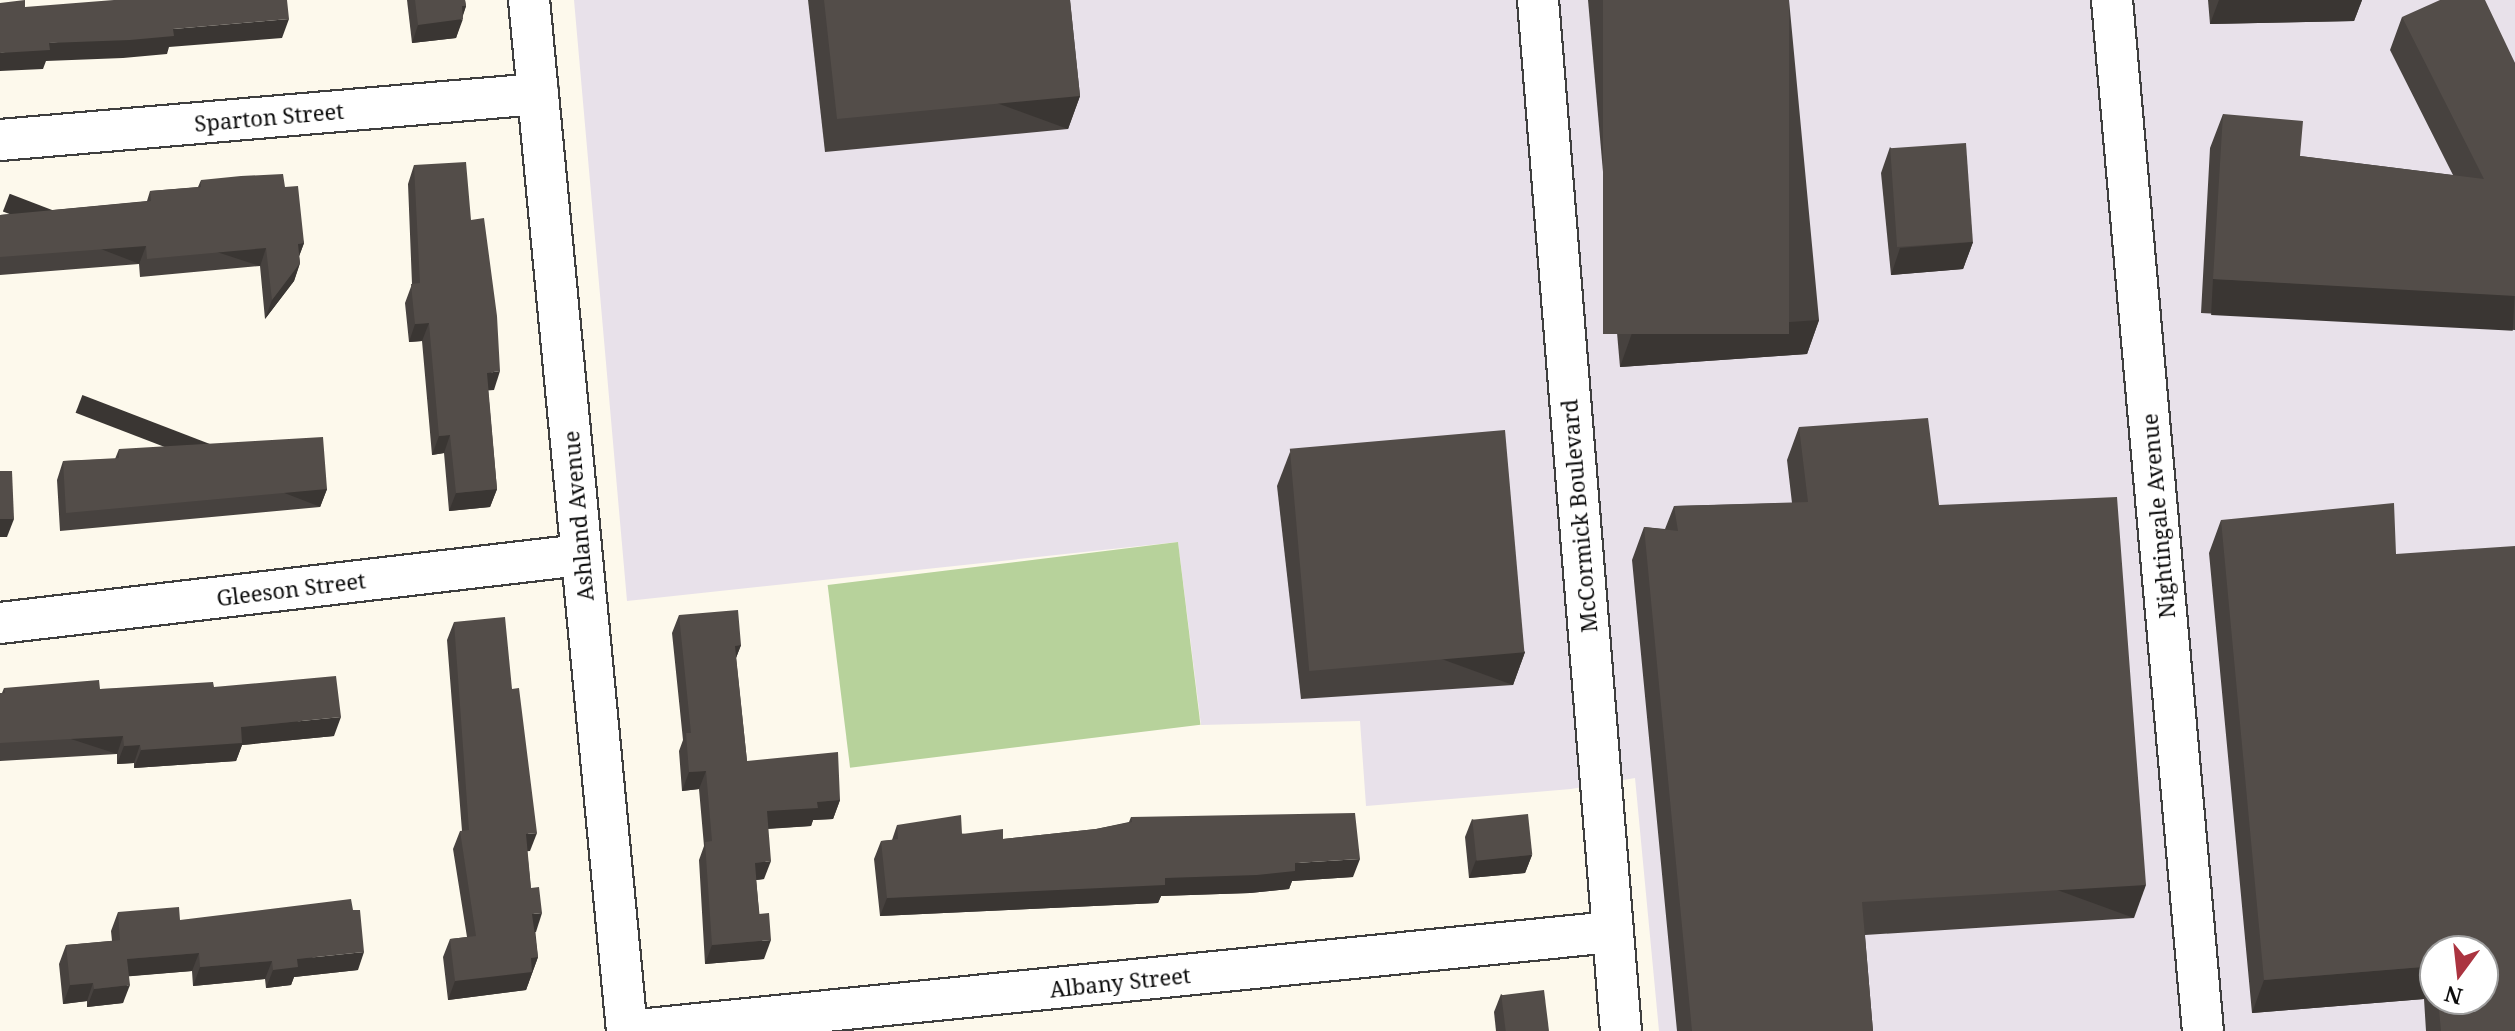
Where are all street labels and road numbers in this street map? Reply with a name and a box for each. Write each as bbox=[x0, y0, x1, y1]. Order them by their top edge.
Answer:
street label: Sparton Street bbox=[193, 97, 345, 137]
street label: McCormick Boulevard bbox=[1556, 398, 1602, 634]
street label: Nightingale Avenue bbox=[2136, 412, 2180, 620]
street label: Ashland Avenue bbox=[557, 430, 599, 602]
street label: Gleeson Street bbox=[215, 567, 367, 611]
street label: Albany Street bbox=[1048, 961, 1192, 1003]

